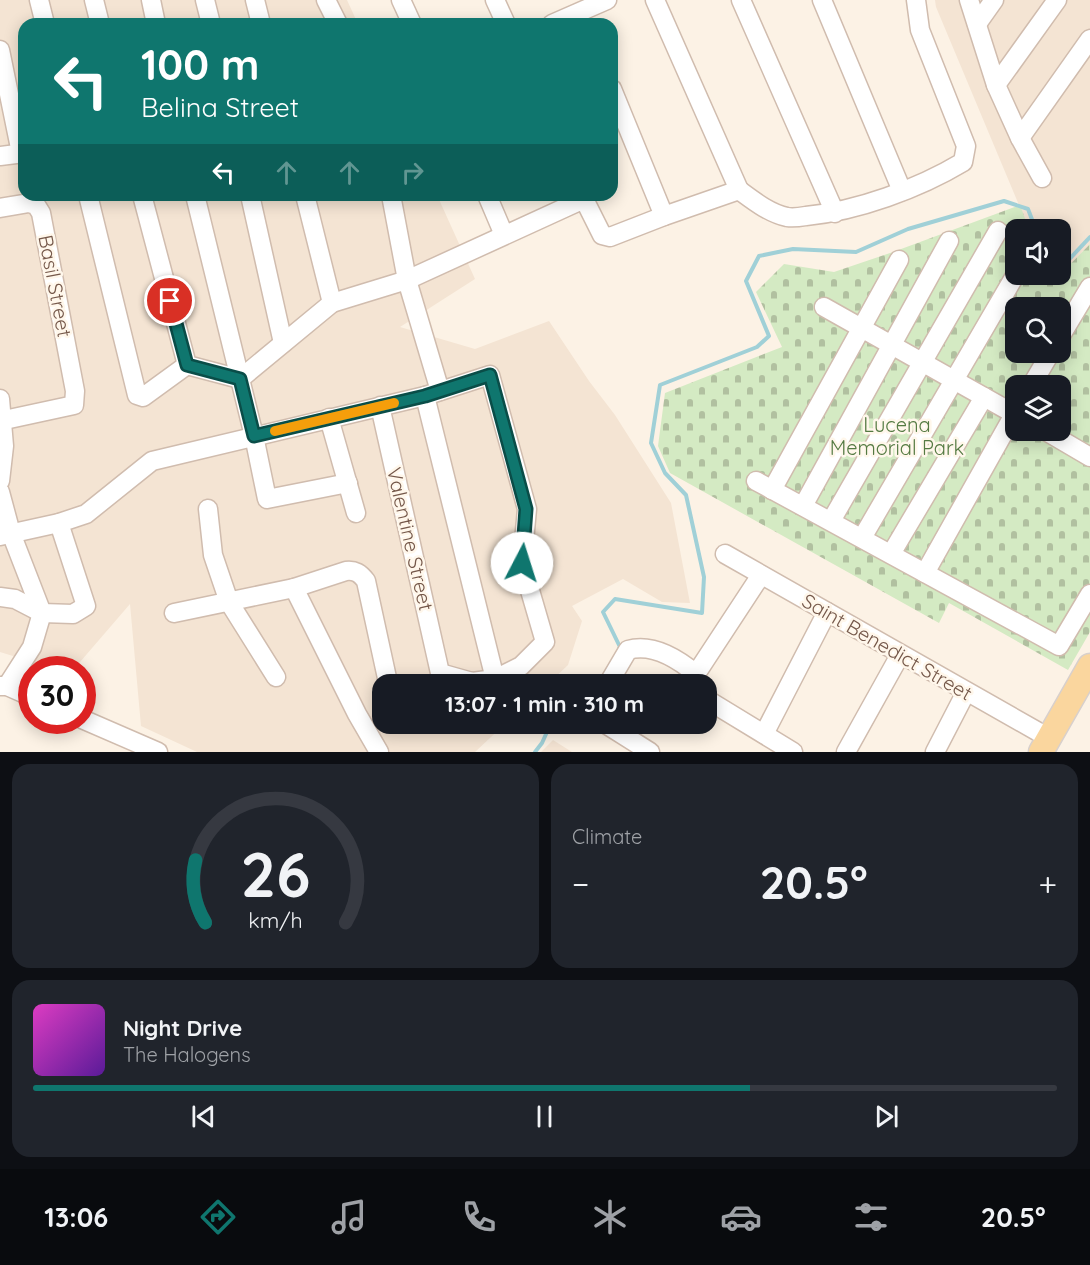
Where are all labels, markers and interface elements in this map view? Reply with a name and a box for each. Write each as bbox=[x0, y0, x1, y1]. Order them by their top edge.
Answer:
text: 100 m bbox=[141, 38, 259, 91]
icon: left bbox=[42, 42, 120, 120]
text: Belina Street bbox=[141, 90, 299, 124]
icon: left bbox=[207, 156, 240, 189]
icon: ahead bbox=[270, 156, 303, 189]
icon: ahead bbox=[333, 156, 366, 189]
icon: right bbox=[396, 156, 429, 189]
map controls bbox=[1005, 219, 1071, 441]
button: sound bbox=[1005, 219, 1071, 285]
street label: Basil Street bbox=[33, 233, 78, 339]
pin bbox=[144, 275, 195, 326]
icon: arrive bbox=[153, 284, 186, 317]
button: search bbox=[1005, 297, 1071, 363]
button: layers bbox=[1005, 375, 1071, 441]
park label: Lucena Memorial Park bbox=[830, 412, 964, 460]
street label: Valentine Street bbox=[382, 465, 439, 613]
position arrow bbox=[490, 531, 554, 595]
street label: Saint Benedict Street bbox=[798, 588, 977, 706]
speed limit sign: 30 bbox=[18, 656, 96, 734]
text: 13:07 · 1 min · 310 m bbox=[445, 690, 644, 718]
text: Climate bbox=[572, 824, 642, 849]
text: 26 bbox=[240, 835, 311, 913]
text: 20.5° bbox=[760, 854, 868, 910]
text: − bbox=[572, 863, 589, 904]
text: + bbox=[1038, 863, 1057, 904]
text: km/h bbox=[248, 907, 303, 933]
text: Night Drive bbox=[123, 1014, 242, 1042]
text: The Halogens bbox=[123, 1042, 251, 1067]
icon: previous bbox=[187, 1100, 220, 1133]
icon: pause bbox=[528, 1100, 561, 1133]
icon: next bbox=[870, 1100, 903, 1133]
icon: directions bbox=[197, 1196, 239, 1238]
icon: music bbox=[328, 1196, 370, 1238]
icon: phone bbox=[458, 1196, 500, 1238]
icon: climate bbox=[589, 1196, 631, 1238]
icon: car bbox=[720, 1196, 762, 1238]
icon: filters bbox=[850, 1196, 892, 1238]
text: 13:06 bbox=[44, 1200, 108, 1234]
text: 20.5° bbox=[981, 1200, 1046, 1234]

